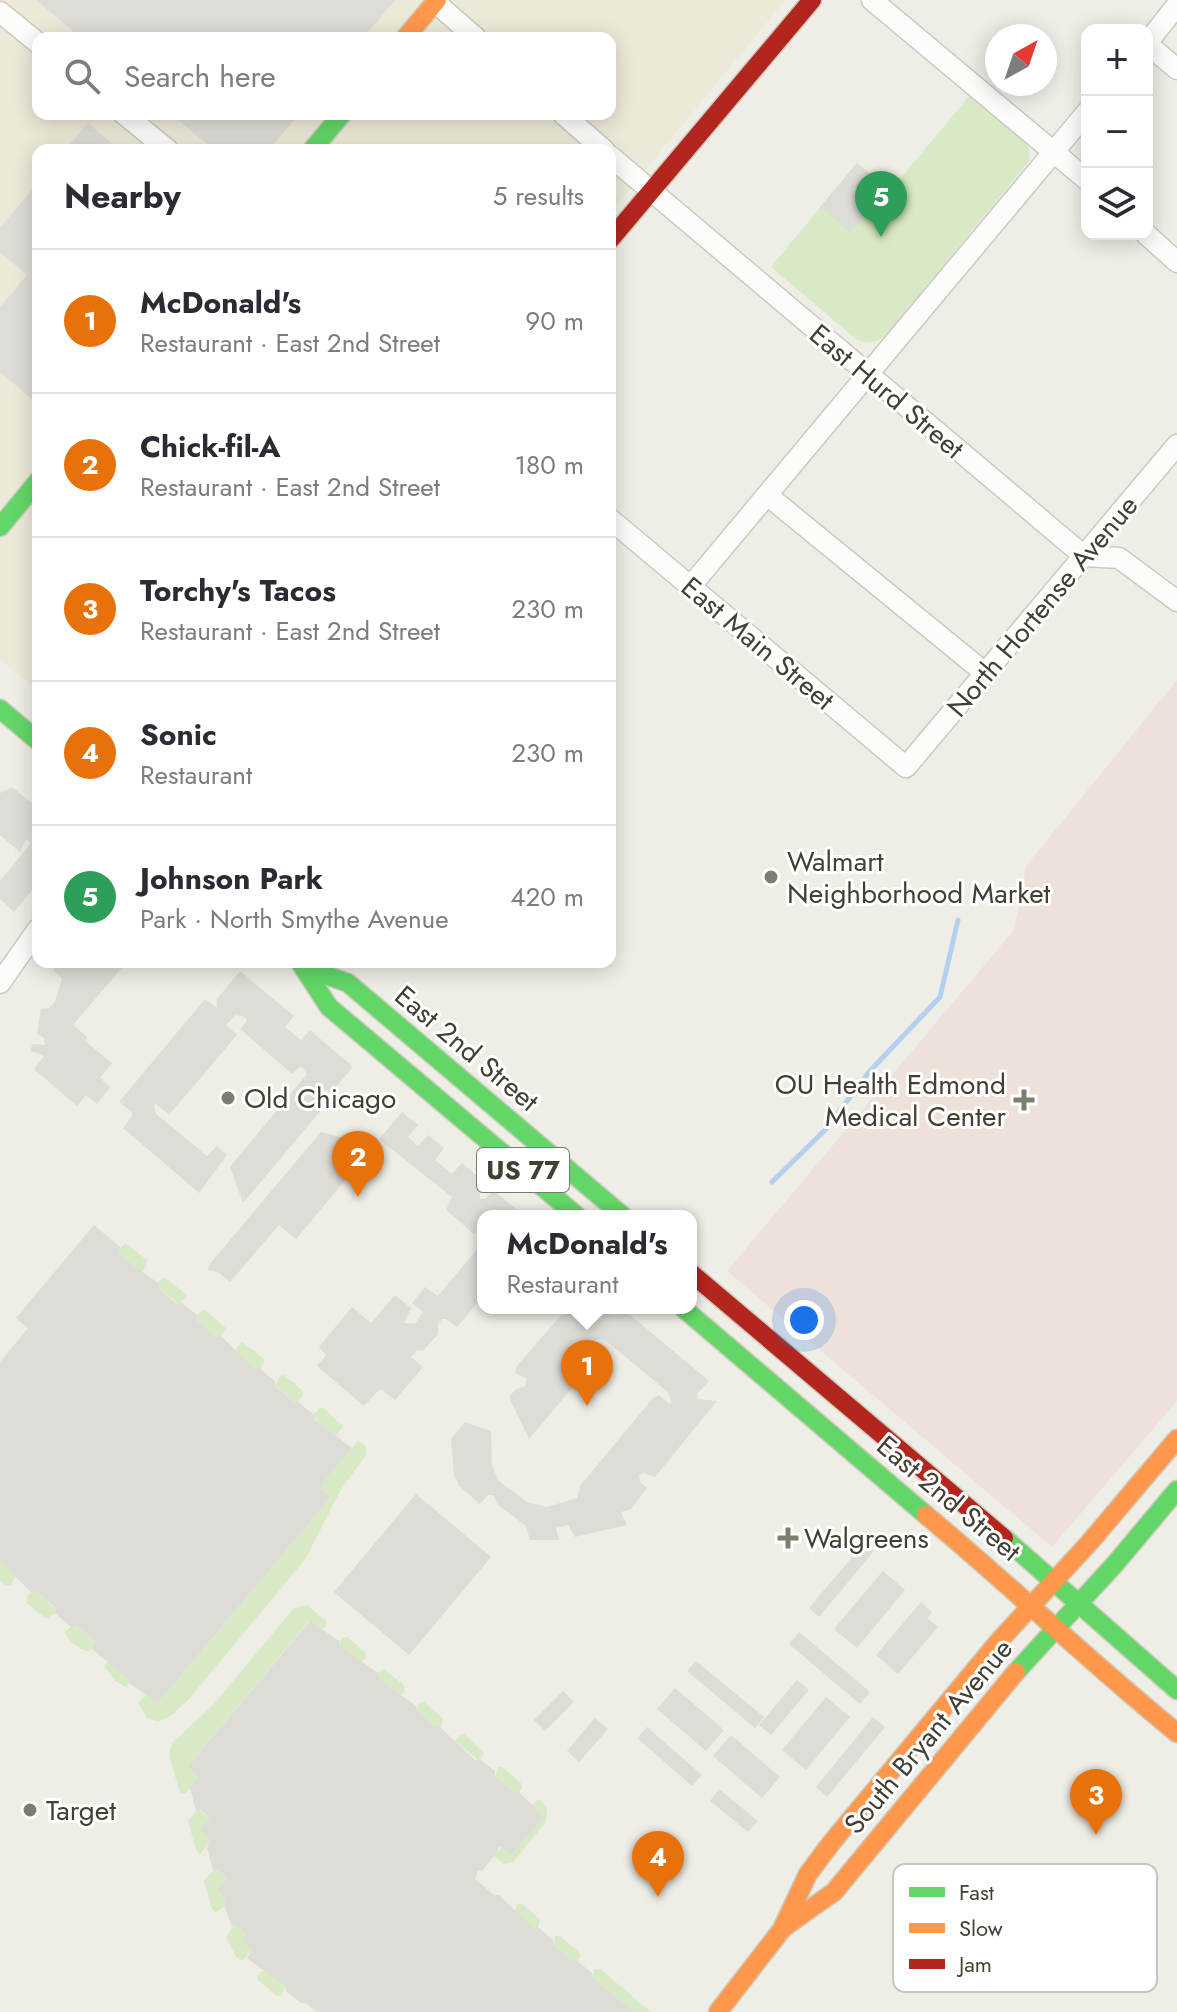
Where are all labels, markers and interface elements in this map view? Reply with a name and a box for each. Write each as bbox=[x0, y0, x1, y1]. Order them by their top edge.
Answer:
north arrow bbox=[985, 24, 1057, 96]
map controls bbox=[1081, 24, 1153, 240]
button: + bbox=[1081, 24, 1153, 96]
search box bbox=[32, 32, 616, 120]
icon: search bbox=[60, 54, 104, 98]
text: Search here bbox=[124, 55, 276, 98]
button: − bbox=[1081, 96, 1153, 168]
button: layers bbox=[1081, 168, 1153, 240]
pin: 5 bbox=[855, 171, 907, 237]
text: Nearby bbox=[64, 172, 181, 221]
text: 5 results bbox=[493, 177, 584, 215]
text: McDonald's bbox=[140, 281, 301, 324]
text: 1 bbox=[83, 302, 97, 340]
text: 90 m bbox=[525, 302, 584, 340]
street label: East Hurd Street bbox=[800, 314, 973, 469]
text: Restaurant · East 2nd Street bbox=[140, 324, 440, 362]
text: Chick-fil-A bbox=[140, 425, 281, 468]
text: 2 bbox=[81, 446, 99, 484]
text: 180 m bbox=[514, 446, 584, 484]
text: Restaurant · East 2nd Street bbox=[140, 468, 440, 506]
street label: North Hortense Avenue bbox=[937, 486, 1148, 726]
street label: East Main Street bbox=[672, 567, 843, 720]
text: Torchy's Tacos bbox=[140, 569, 336, 612]
text: 3 bbox=[82, 590, 98, 628]
text: 230 m bbox=[511, 590, 584, 628]
text: Restaurant · East 2nd Street bbox=[140, 612, 440, 650]
text: Sonic bbox=[140, 713, 217, 756]
text: 4 bbox=[81, 734, 99, 772]
text: 230 m bbox=[511, 734, 584, 772]
text: Restaurant bbox=[140, 756, 252, 794]
place label: Walmart Neighborhood Market bbox=[787, 841, 1051, 914]
text: Johnson Park bbox=[140, 857, 323, 900]
marker: Walmart Neighborhood Market bbox=[762, 868, 780, 886]
text: 5 bbox=[82, 878, 98, 916]
text: 420 m bbox=[510, 878, 584, 916]
text: Park · North Smythe Avenue bbox=[140, 900, 449, 938]
street label: East 2nd Street bbox=[386, 976, 548, 1121]
place label: OU Health Edmond Medical Center bbox=[775, 1064, 1006, 1137]
place label: Old Chicago bbox=[244, 1078, 396, 1119]
marker: Old Chicago bbox=[219, 1089, 237, 1107]
marker: OU Health Edmond Medical Center bbox=[1013, 1089, 1035, 1111]
pin: 2 bbox=[332, 1131, 384, 1197]
road number: US 77 bbox=[477, 1148, 569, 1192]
popup bbox=[477, 1210, 697, 1314]
text: McDonald's bbox=[506, 1222, 668, 1265]
text: Restaurant bbox=[506, 1265, 619, 1303]
your location bbox=[784, 1300, 824, 1340]
pin: 1 bbox=[561, 1340, 613, 1406]
street label: East 2nd Street bbox=[868, 1426, 1030, 1571]
place label: Walgreens bbox=[804, 1518, 929, 1559]
marker: Walgreens bbox=[779, 1529, 797, 1547]
street label: South Bryant Avenue bbox=[834, 1630, 1023, 1843]
pin: 3 bbox=[1070, 1769, 1122, 1835]
place label: Target bbox=[46, 1790, 116, 1831]
marker: Target bbox=[21, 1801, 39, 1819]
pin: 4 bbox=[632, 1831, 684, 1897]
legend bbox=[893, 1864, 1157, 1992]
text: Fast bbox=[959, 1876, 995, 1908]
text: Slow bbox=[959, 1912, 1003, 1944]
text: Jam bbox=[956, 1948, 992, 1980]

